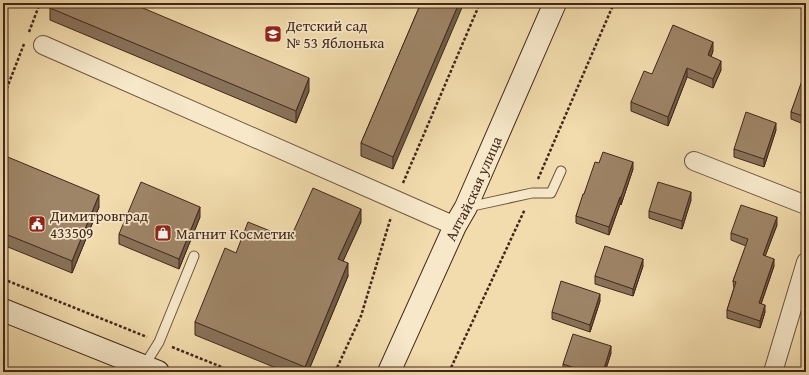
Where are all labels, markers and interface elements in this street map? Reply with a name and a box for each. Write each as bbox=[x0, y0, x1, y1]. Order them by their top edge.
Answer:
place label: Детский сад № 53 Яблонька bbox=[285, 15, 385, 53]
school or university icon: Детский сад № 53 Яблонька bbox=[263, 24, 283, 44]
street label: Алтайская улица bbox=[439, 132, 507, 244]
place label: Димитровград 433509 bbox=[49, 205, 148, 243]
public building icon: Димитровград 433509 bbox=[27, 214, 47, 234]
shop icon: Магнит Косметик bbox=[153, 223, 173, 243]
place label: Магнит Косметик bbox=[176, 223, 295, 244]

